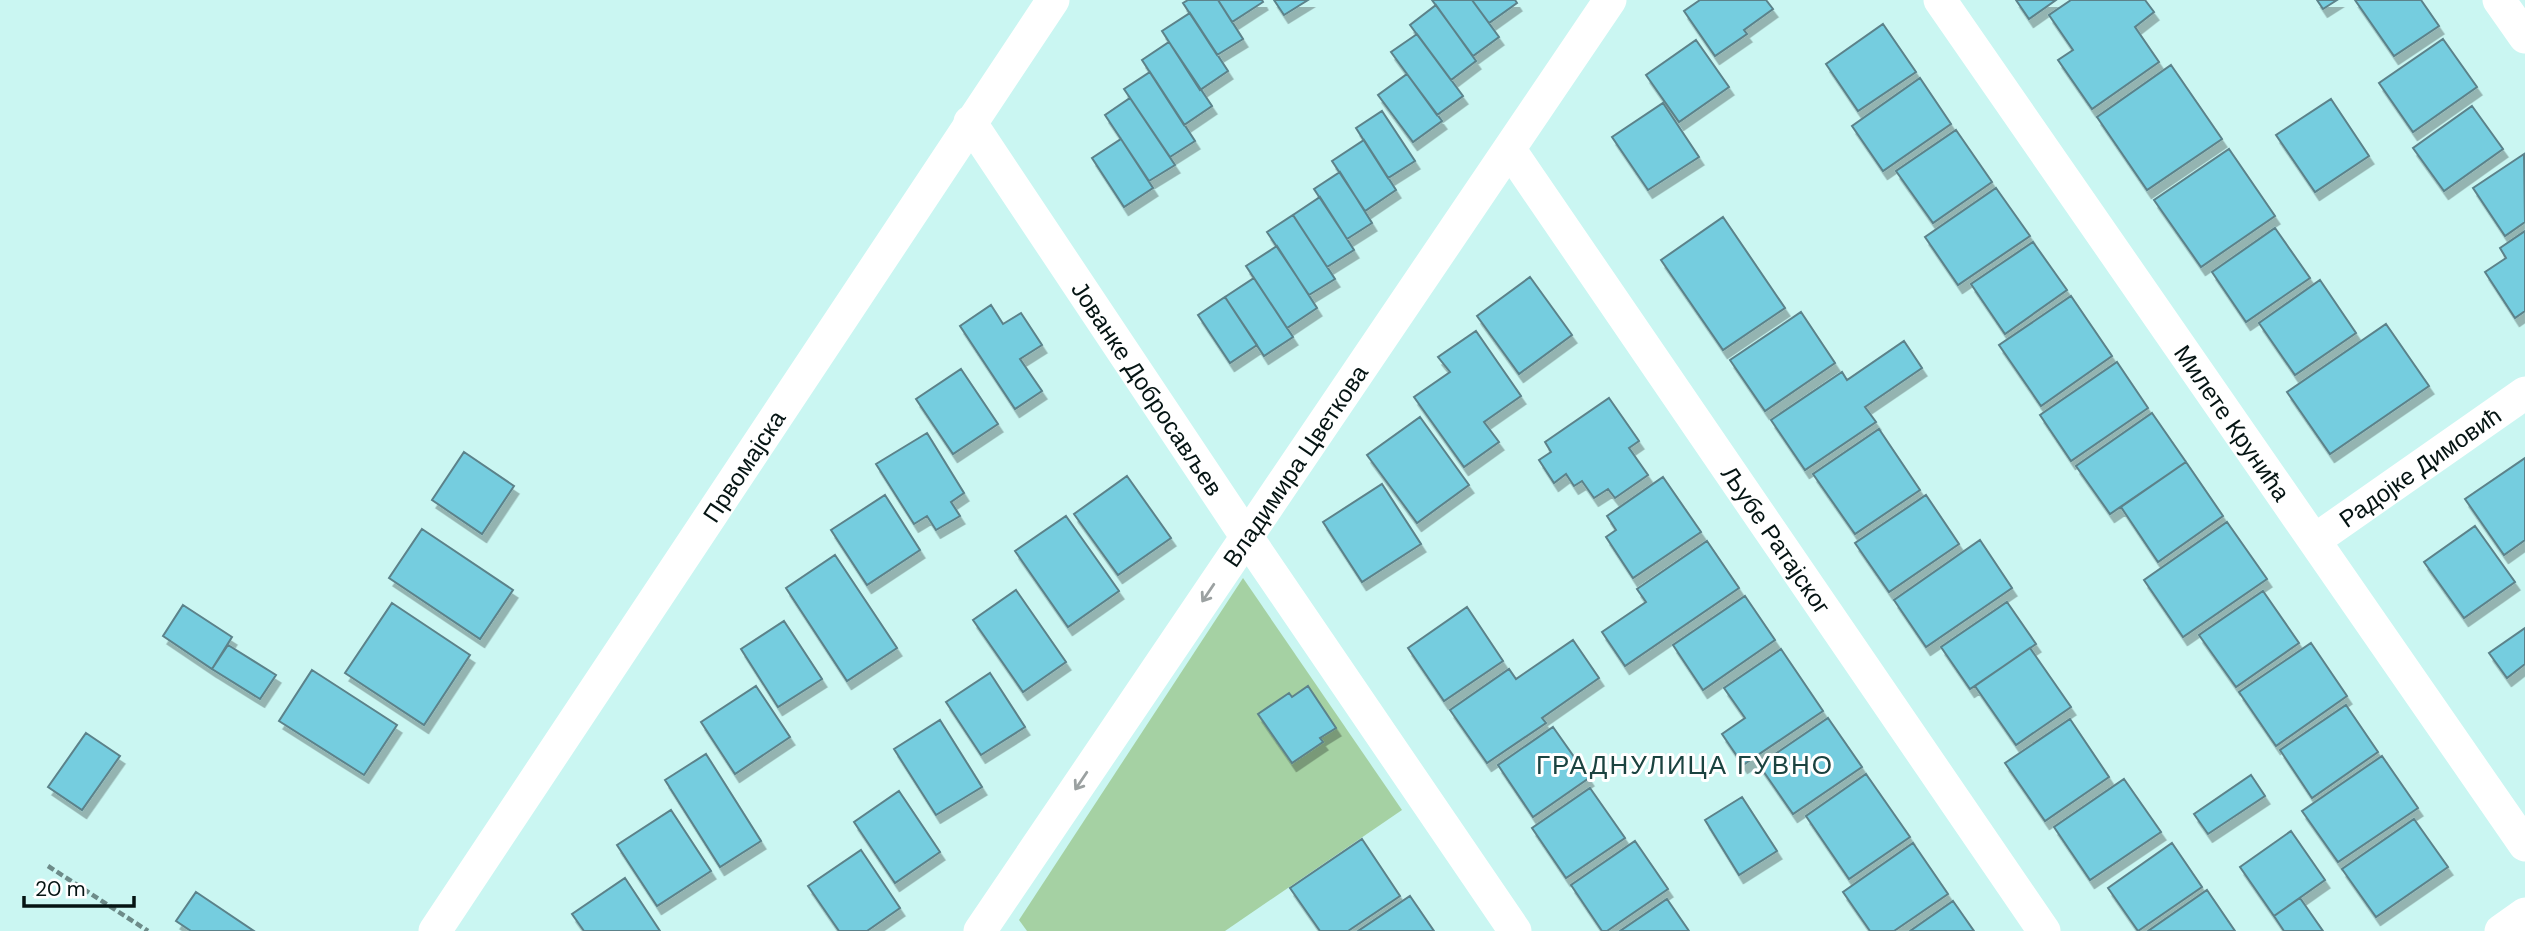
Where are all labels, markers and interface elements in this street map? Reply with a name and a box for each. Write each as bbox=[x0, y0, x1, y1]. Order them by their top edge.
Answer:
street label: Јованке Добросављев bbox=[1065, 275, 1230, 501]
street label: Милете Крунића bbox=[2168, 339, 2298, 507]
street label: Владимира Цветкова bbox=[1216, 358, 1375, 573]
street label: Радојке Димовић bbox=[2333, 399, 2507, 534]
street label: Првомајска bbox=[695, 404, 792, 528]
street label: Љубе Ратајског bbox=[1715, 459, 1838, 620]
one-way arrow bbox=[1201, 583, 1215, 602]
district label: ГРАДНУЛИЦА ГУВНО bbox=[1536, 748, 1834, 782]
one-way arrow bbox=[1074, 771, 1088, 791]
scale bar bbox=[24, 864, 135, 908]
text: 20 m bbox=[35, 875, 86, 903]

